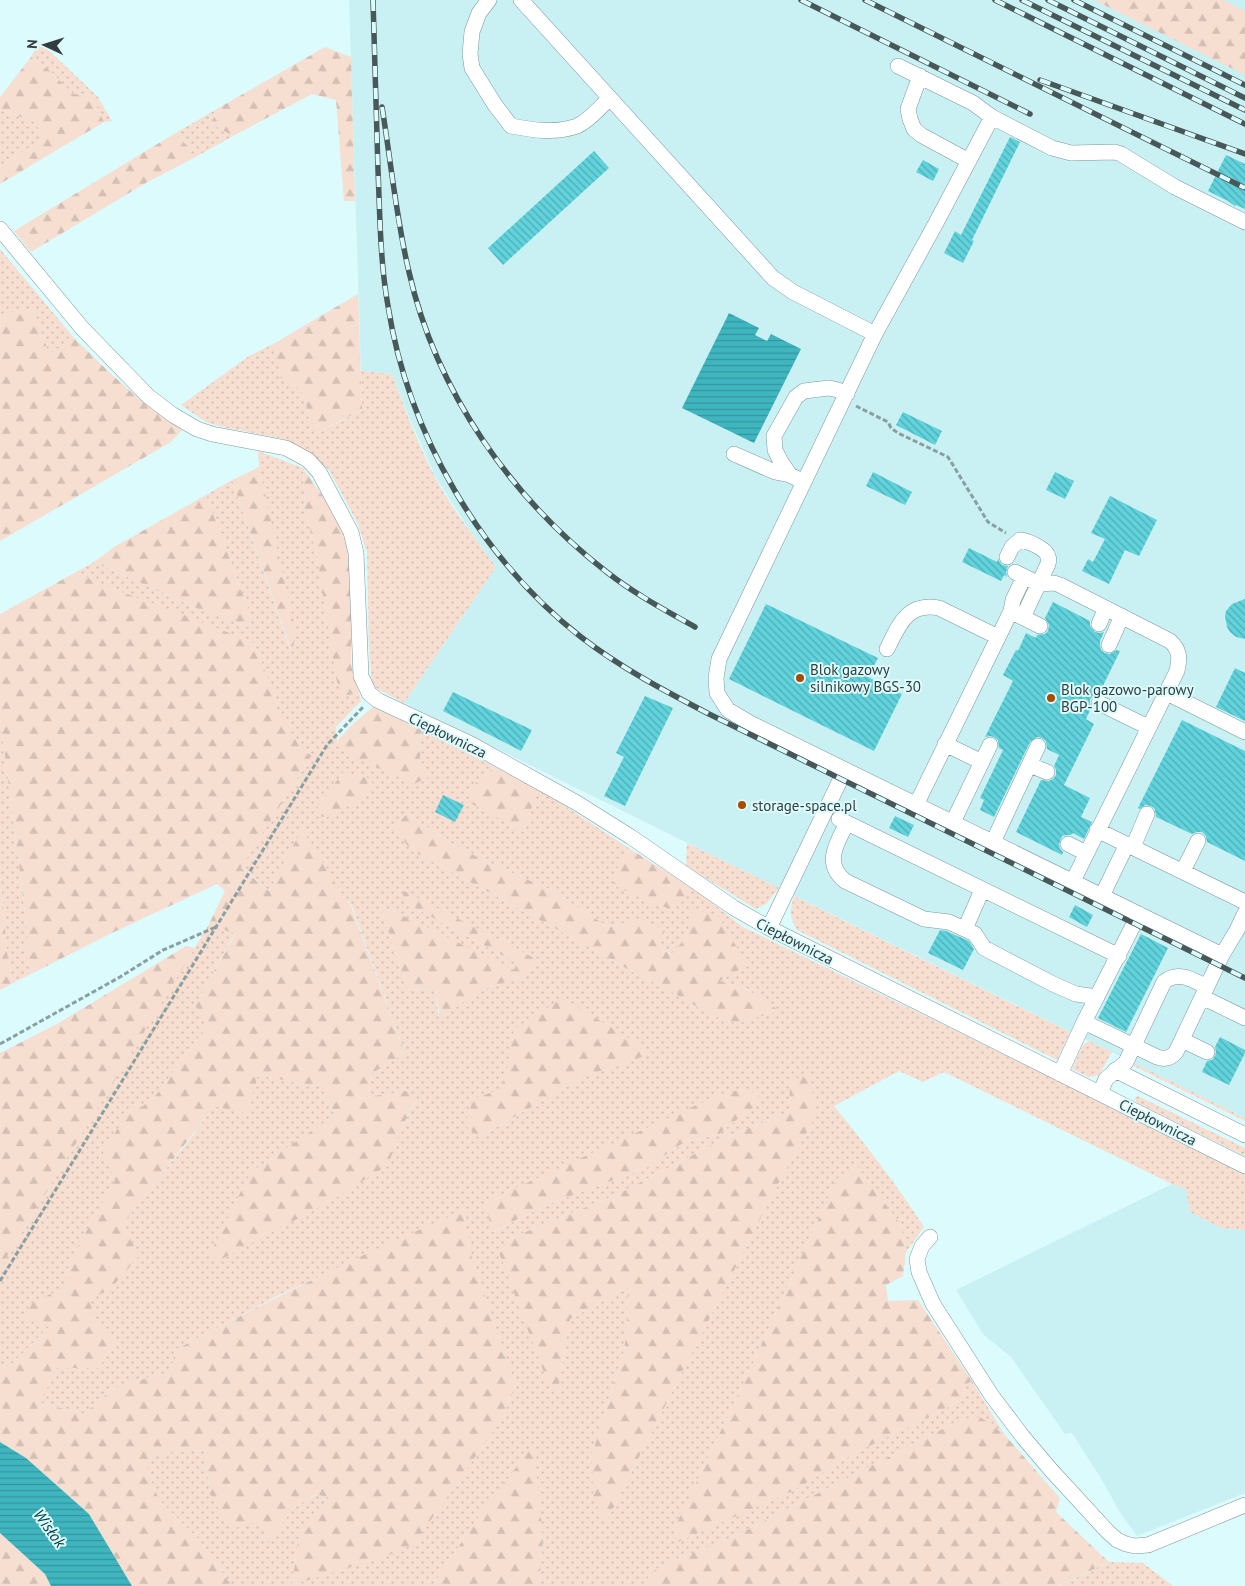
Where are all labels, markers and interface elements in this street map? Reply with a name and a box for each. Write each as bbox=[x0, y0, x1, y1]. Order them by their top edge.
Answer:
north arrow bbox=[20, 20, 70, 70]
text: N bbox=[23, 39, 41, 49]
place label: Blok gazowy silnikowy BGS-30 bbox=[810, 660, 921, 696]
marker: Blok gazowy silnikowy BGS-30 bbox=[794, 672, 806, 684]
place label: Blok gazowo-parowy BGP-100 bbox=[1061, 680, 1194, 716]
marker: Blok gazowo-parowy BGP-100 bbox=[1045, 692, 1057, 704]
street label: Ciepłownicza bbox=[406, 708, 490, 762]
place label: storage-space.pl bbox=[752, 796, 857, 815]
marker: storage-space.pl bbox=[736, 799, 748, 811]
street label: Ciepłownicza bbox=[753, 913, 837, 969]
street label: Ciepłownicza bbox=[1116, 1094, 1200, 1150]
water label: Wisłok bbox=[29, 1505, 71, 1552]

